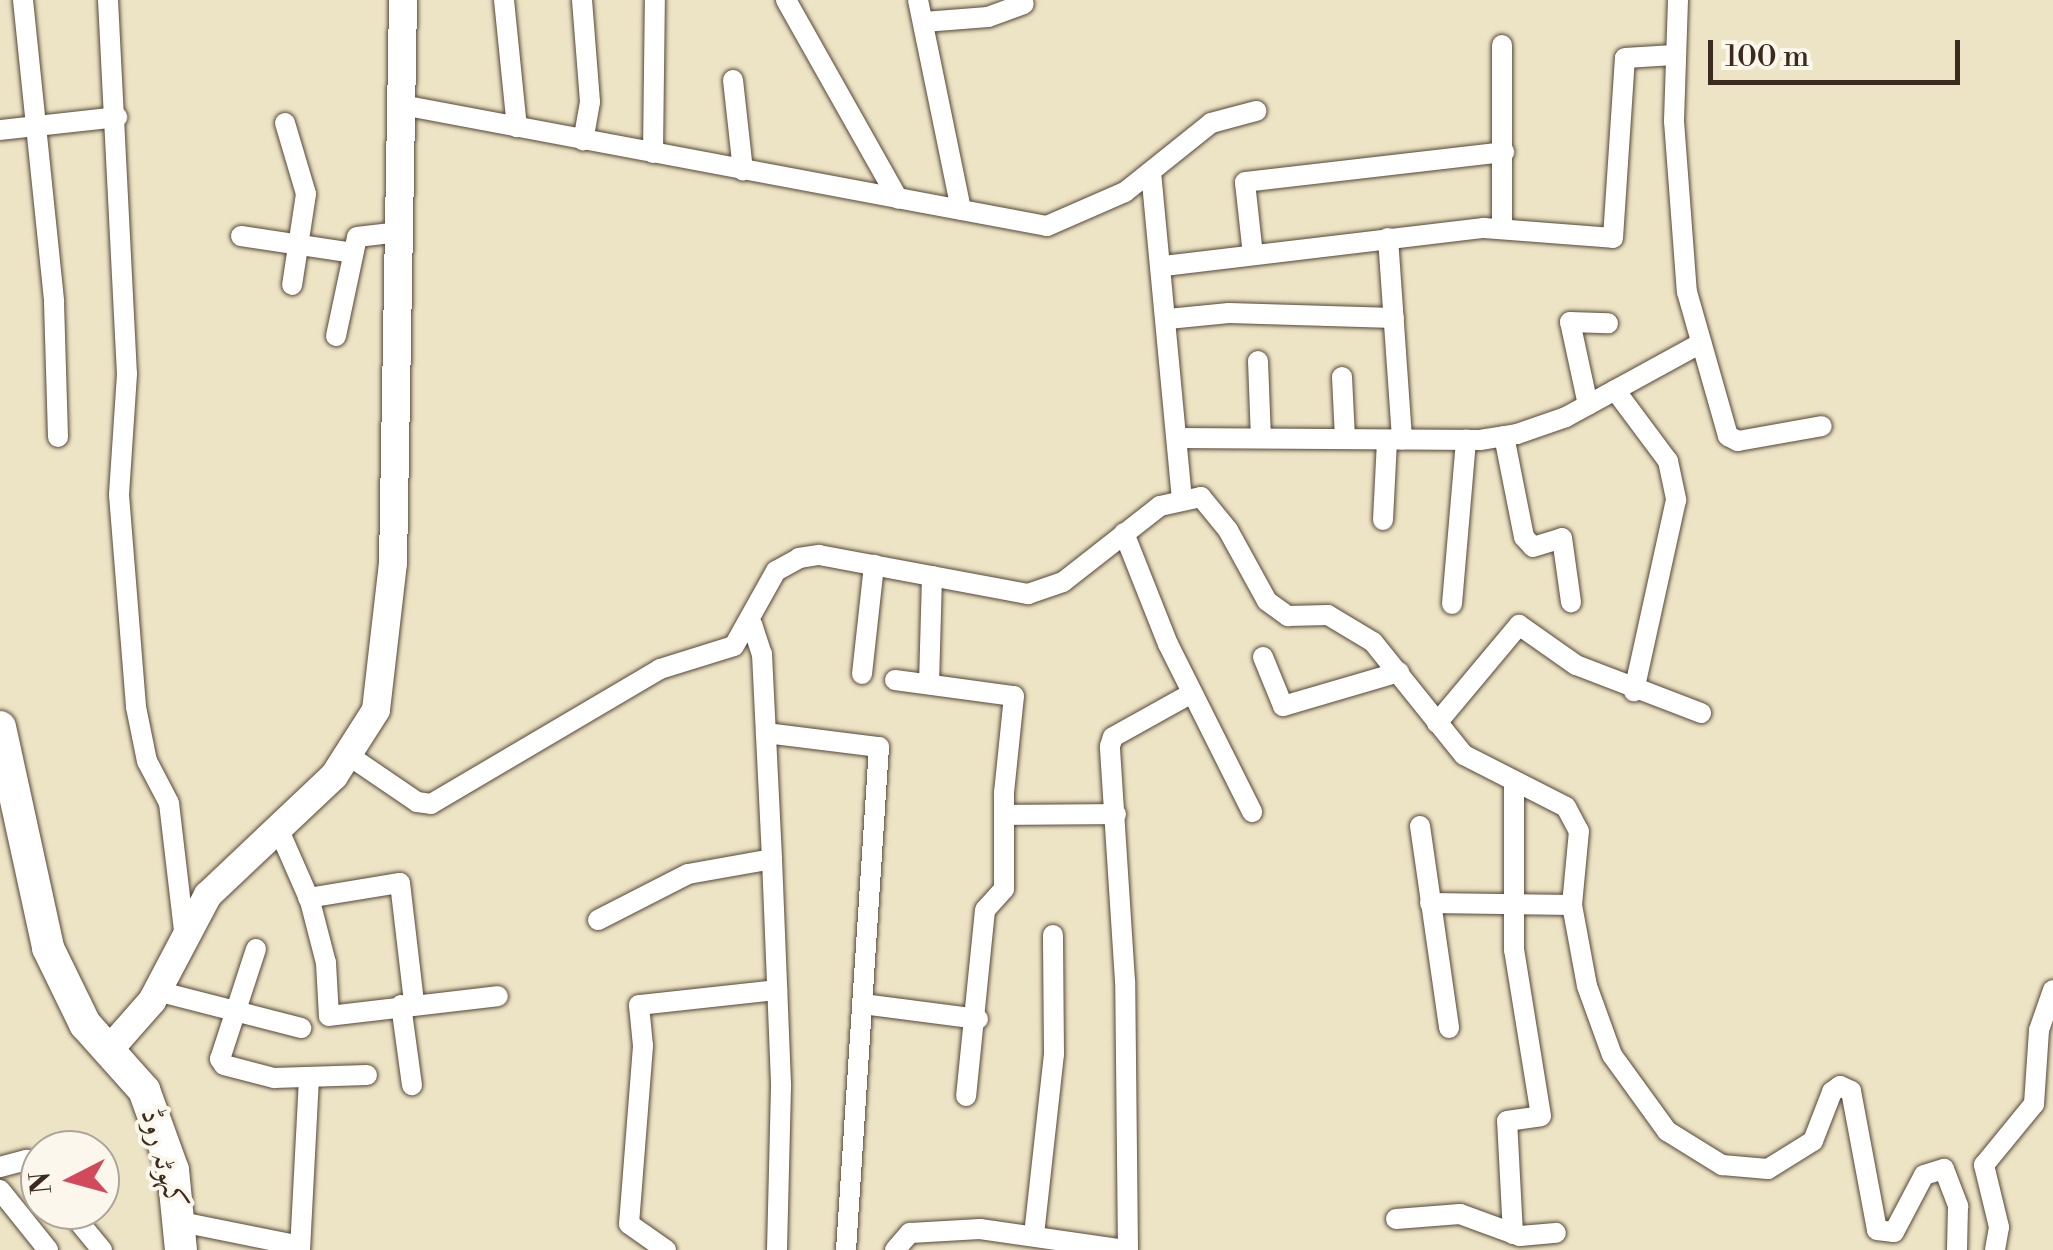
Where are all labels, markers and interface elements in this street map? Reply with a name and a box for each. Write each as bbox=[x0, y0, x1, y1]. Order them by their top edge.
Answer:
scale bar bbox=[1713, 20, 1966, 82]
text: 100 m bbox=[1725, 38, 1809, 76]
street label: کہوٹہ روڈ bbox=[132, 1105, 194, 1213]
north arrow bbox=[20, 1130, 120, 1230]
text: N bbox=[23, 1170, 60, 1196]

